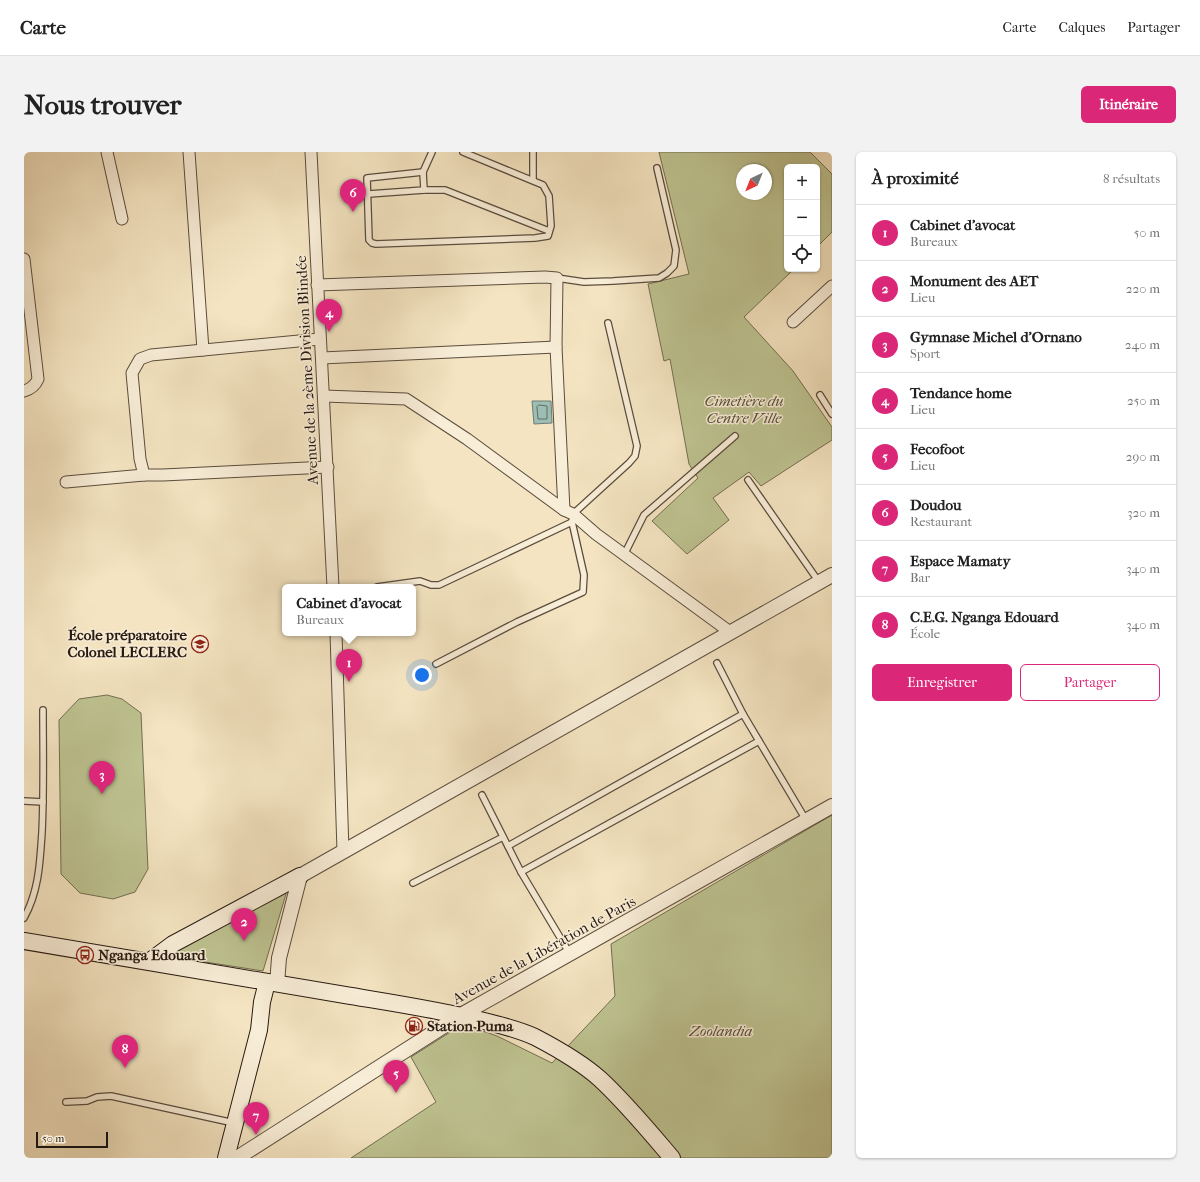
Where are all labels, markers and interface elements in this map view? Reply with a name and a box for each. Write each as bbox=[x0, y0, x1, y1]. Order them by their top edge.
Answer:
text: Carte bbox=[20, 17, 66, 39]
text: Carte bbox=[1003, 19, 1036, 36]
text: Calques bbox=[1058, 19, 1105, 36]
text: Partager bbox=[1127, 19, 1180, 36]
button: Itinéraire bbox=[1081, 86, 1176, 123]
text: Nous trouver bbox=[24, 88, 181, 121]
north arrow bbox=[736, 164, 772, 200]
map controls bbox=[784, 164, 820, 272]
button: + bbox=[784, 164, 820, 200]
text: À proximité bbox=[872, 168, 959, 188]
text: 8 résultats bbox=[1103, 171, 1160, 186]
pin: 6 bbox=[340, 179, 366, 212]
button: − bbox=[784, 200, 820, 236]
text: Cabinet d'avocat bbox=[910, 216, 1015, 234]
text: 1 bbox=[883, 225, 887, 240]
text: 50 m bbox=[1134, 225, 1160, 240]
text: Bureaux bbox=[910, 234, 958, 249]
button: locate bbox=[784, 236, 820, 272]
street label: Avenue de la 2ème Division Blindée bbox=[292, 254, 322, 486]
text: Monument des AET bbox=[910, 272, 1038, 290]
text: 2 bbox=[882, 281, 888, 296]
text: 220 m bbox=[1126, 281, 1160, 296]
text: Lieu bbox=[910, 290, 935, 305]
pin: 4 bbox=[316, 299, 342, 332]
text: Gymnase Michel d'Ornano bbox=[910, 328, 1082, 346]
text: 3 bbox=[882, 337, 888, 352]
text: 240 m bbox=[1125, 337, 1160, 352]
text: Sport bbox=[910, 346, 941, 361]
text: Tendance home bbox=[910, 384, 1012, 402]
park label: Cimetière du Centre Ville bbox=[704, 392, 784, 427]
text: 4 bbox=[881, 393, 889, 408]
text: 250 m bbox=[1127, 393, 1160, 408]
text: Lieu bbox=[910, 402, 935, 417]
text: Fecofoot bbox=[910, 440, 965, 458]
text: 5 bbox=[882, 449, 888, 464]
text: 290 m bbox=[1126, 449, 1160, 464]
text: Lieu bbox=[910, 458, 935, 473]
text: Doudou bbox=[910, 496, 961, 514]
text: 6 bbox=[881, 505, 889, 520]
text: 320 m bbox=[1127, 505, 1160, 520]
text: Restaurant bbox=[910, 514, 972, 529]
text: Espace Mamaty bbox=[910, 552, 1010, 570]
text: 7 bbox=[882, 561, 888, 576]
text: 340 m bbox=[1126, 561, 1160, 576]
text: Bar bbox=[910, 570, 930, 585]
popup bbox=[282, 584, 416, 636]
text: Cabinet d'avocat bbox=[296, 594, 402, 612]
text: C.E.G. Nganga Edouard bbox=[910, 608, 1059, 626]
text: Bureaux bbox=[296, 612, 344, 627]
text: 8 bbox=[882, 617, 888, 632]
text: 340 m bbox=[1126, 617, 1160, 632]
place label: École préparatoire Colonel LECLERC bbox=[68, 626, 188, 661]
text: École bbox=[910, 626, 940, 641]
school or university icon: École préparatoire Colonel LECLERC bbox=[190, 634, 210, 654]
pin: 1 bbox=[336, 649, 362, 682]
button: Enregistrer bbox=[872, 664, 1012, 701]
button: Partager bbox=[1020, 664, 1160, 701]
your location bbox=[412, 665, 432, 685]
pin: 3 bbox=[89, 761, 115, 794]
street label: Avenue de la Libération de Paris bbox=[448, 892, 639, 1008]
pin: 2 bbox=[231, 908, 257, 941]
bus stop icon: Nganga Edouard bbox=[75, 945, 95, 965]
place label: Nganga Edouard bbox=[98, 946, 206, 964]
fuel station icon: Station Puma bbox=[404, 1016, 424, 1036]
place label: Station Puma bbox=[427, 1017, 514, 1035]
park label: Zoolandia bbox=[689, 1022, 753, 1040]
pin: 8 bbox=[112, 1035, 138, 1068]
pin: 5 bbox=[383, 1060, 409, 1093]
pin: 7 bbox=[243, 1102, 269, 1135]
scale bar bbox=[36, 1130, 108, 1149]
text: 50 m bbox=[42, 1132, 64, 1145]

